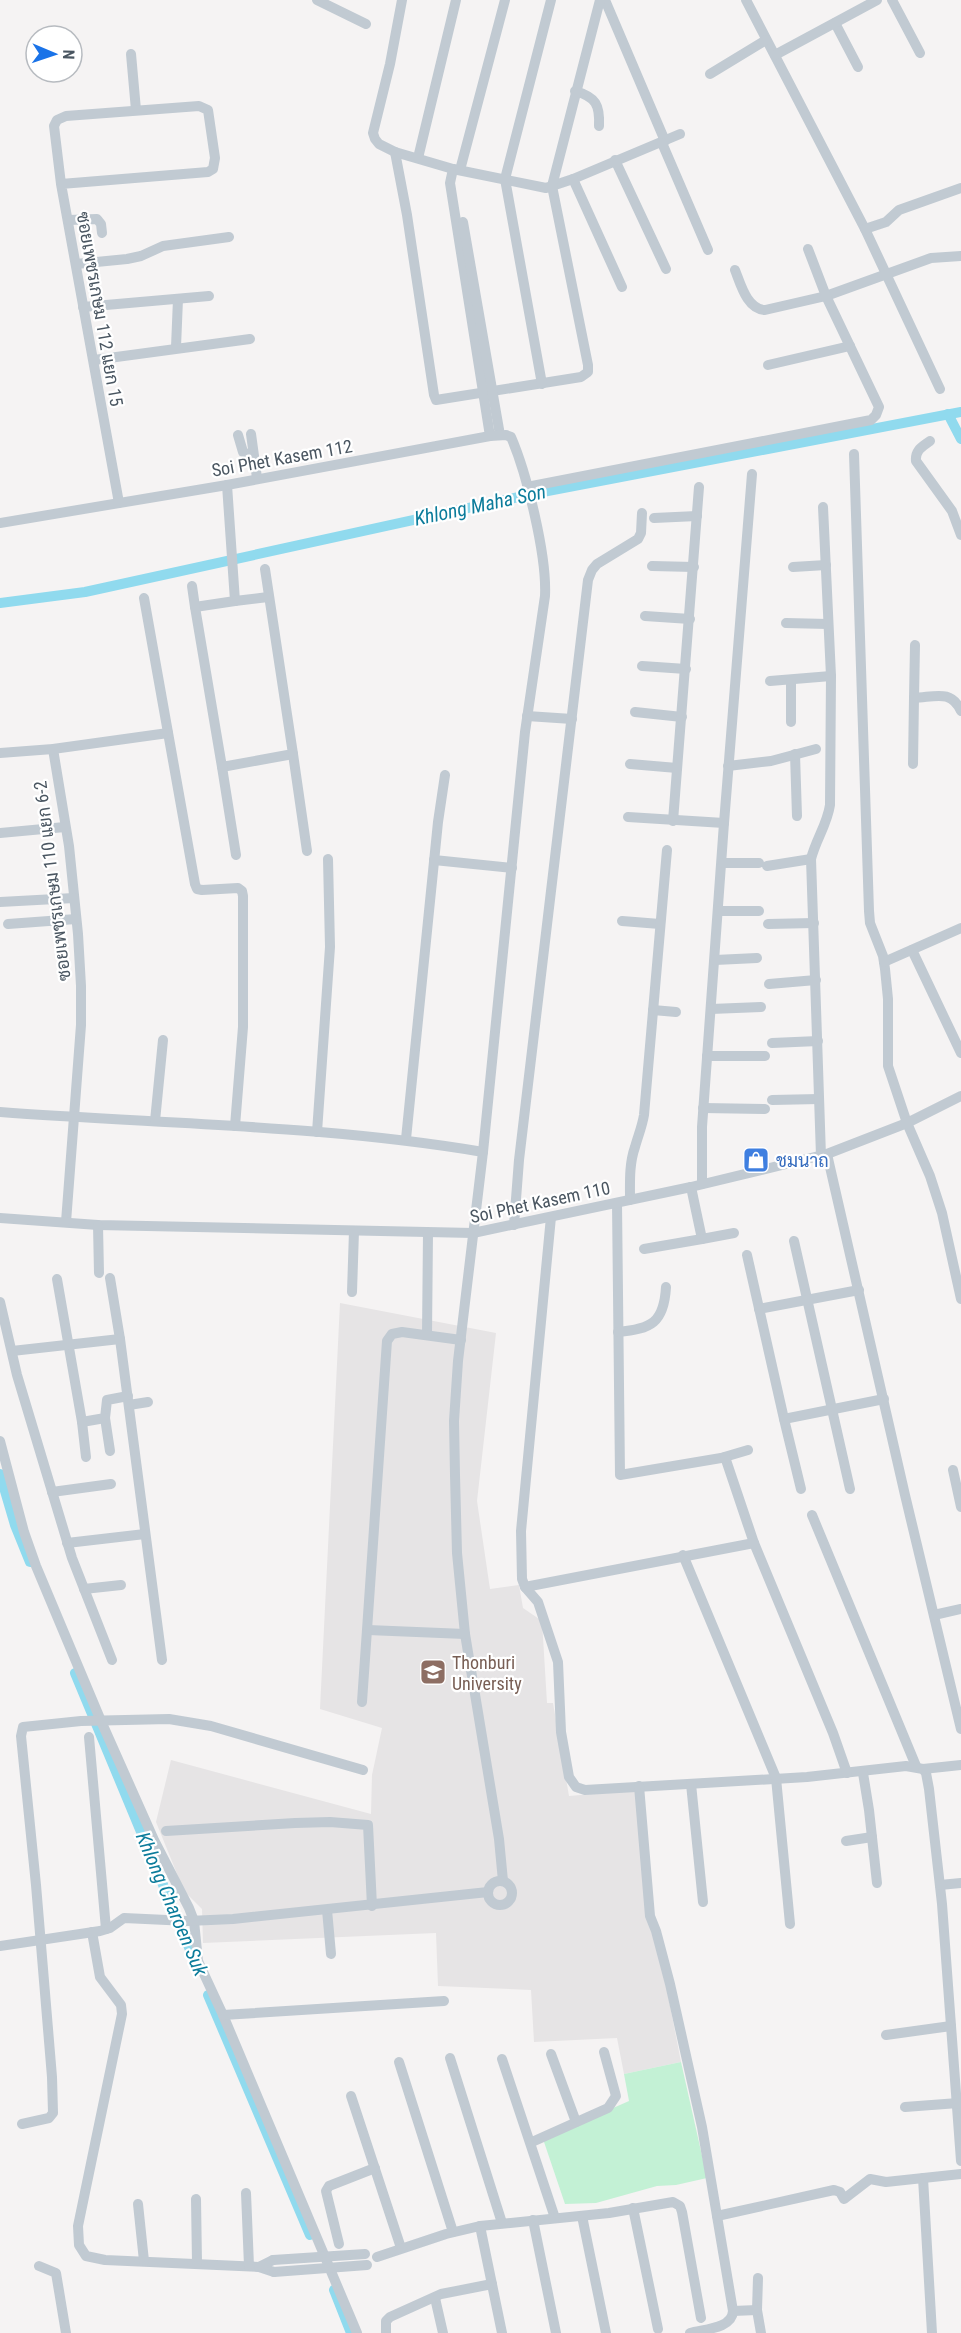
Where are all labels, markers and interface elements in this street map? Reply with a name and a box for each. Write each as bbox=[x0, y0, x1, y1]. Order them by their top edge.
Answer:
north arrow bbox=[24, 24, 84, 84]
text: N bbox=[59, 49, 78, 60]
street label: ซอยเพชรเกษม 112 แยก 15 bbox=[73, 210, 127, 408]
street label: Soi Phet Kasem 112 bbox=[210, 435, 354, 481]
water label: Khlong Maha Son bbox=[412, 479, 548, 531]
street label: ซอยเพชรเกษม 110 แยก 6-2 bbox=[29, 780, 75, 982]
shop icon: ชมนาถ bbox=[741, 1145, 771, 1175]
place label: ชมนาถ bbox=[776, 1150, 829, 1171]
street label: Soi Phet Kasem 110 bbox=[468, 1177, 612, 1227]
place label: Thonburi University bbox=[452, 1652, 522, 1694]
school or university icon: Thonburi University bbox=[418, 1657, 448, 1687]
water label: Khlong Charoen Suk bbox=[131, 1828, 214, 1981]

